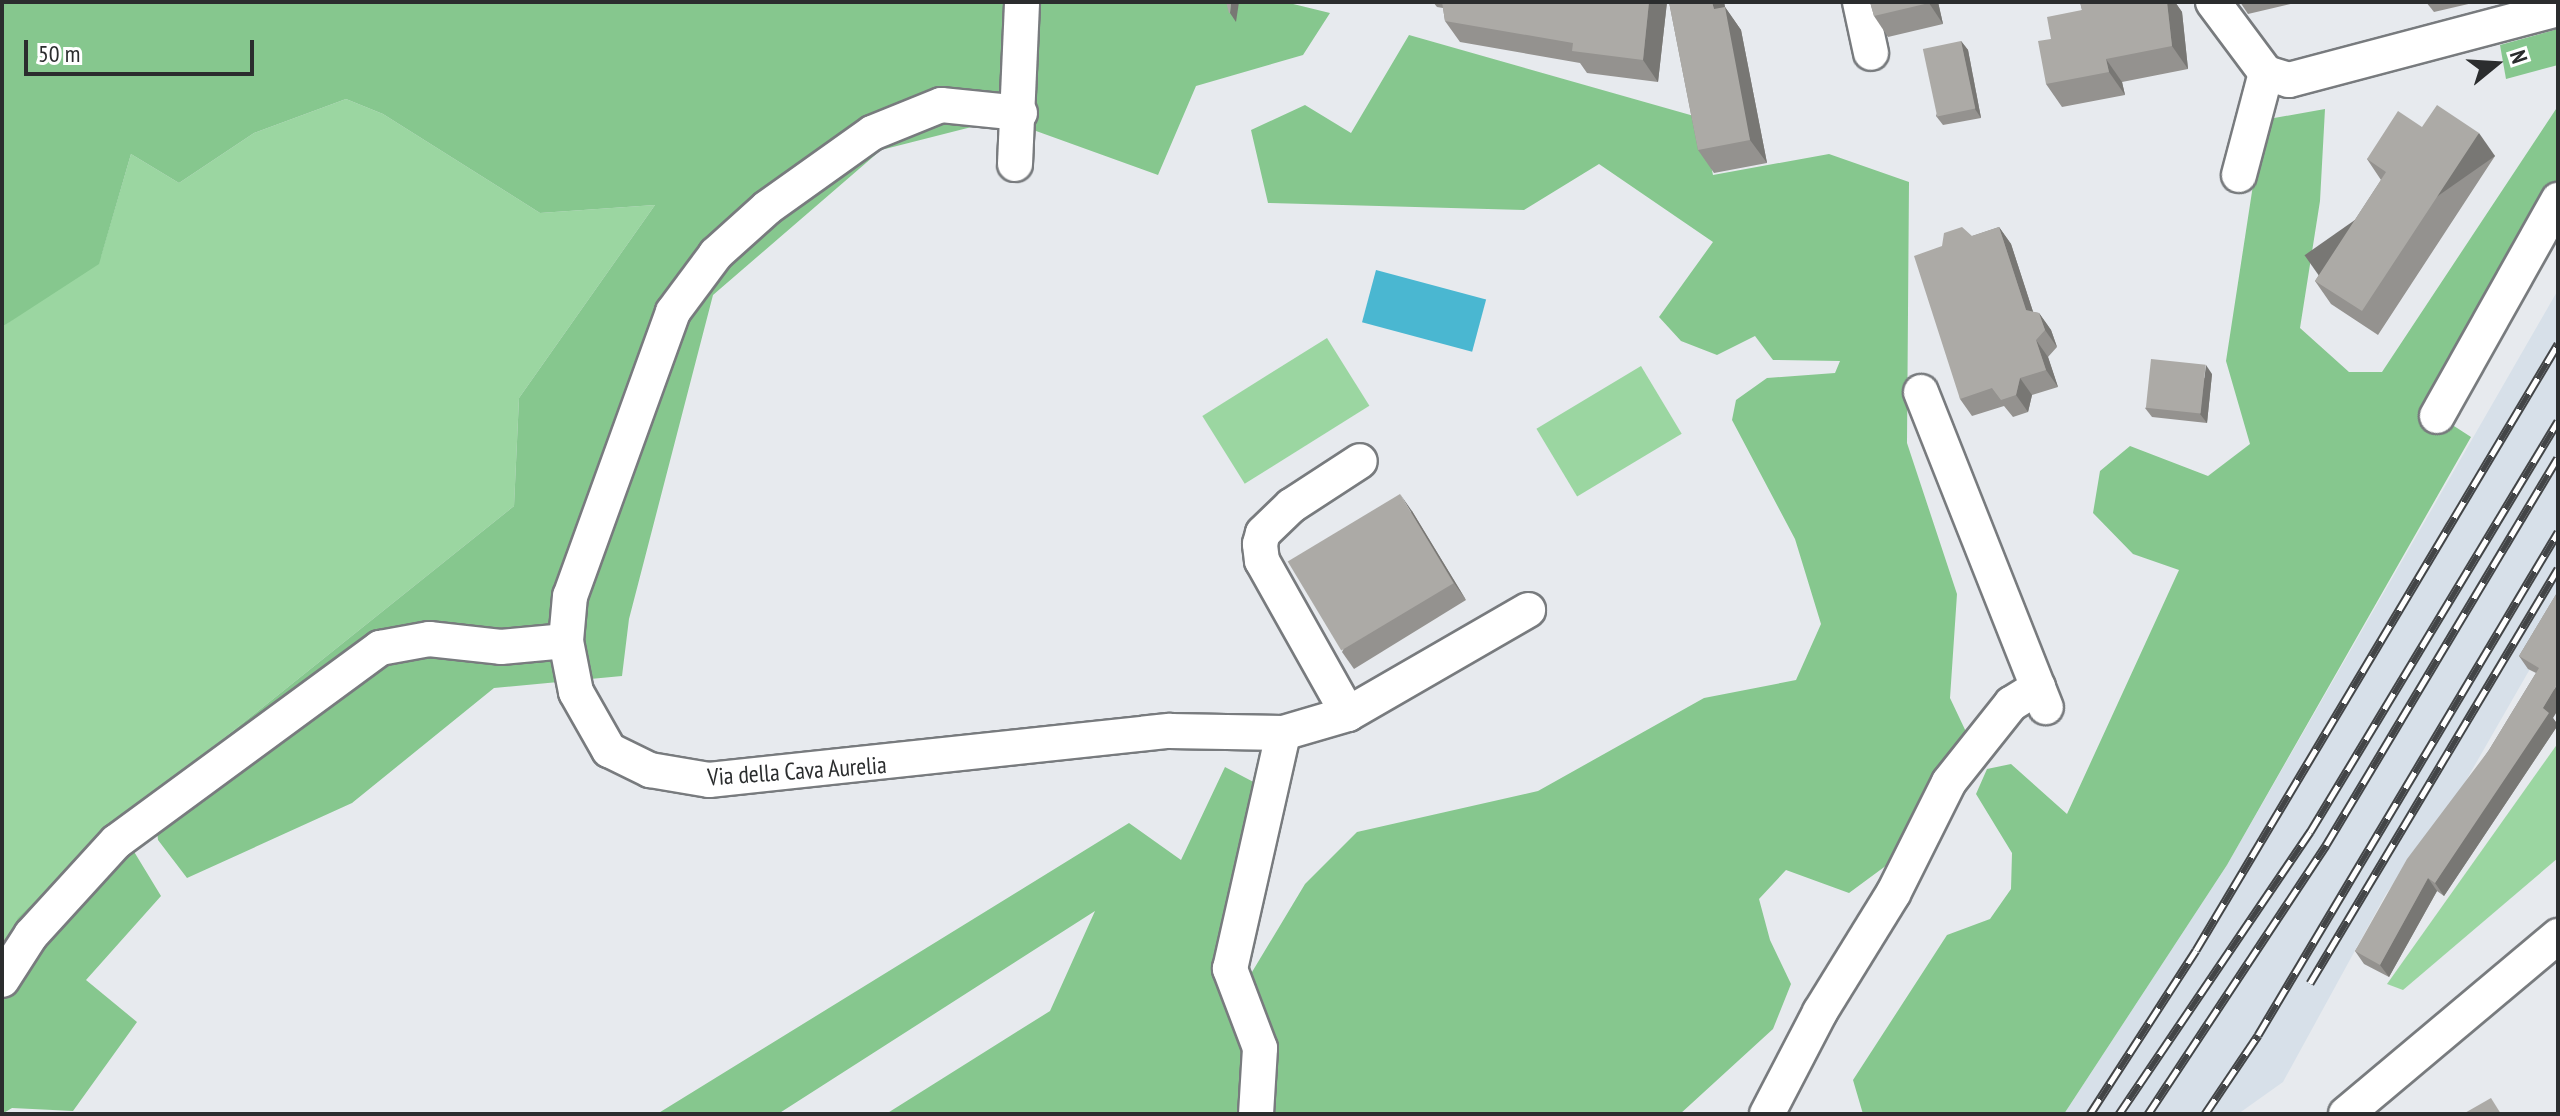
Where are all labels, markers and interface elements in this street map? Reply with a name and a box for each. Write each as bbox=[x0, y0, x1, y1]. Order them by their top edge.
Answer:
scale bar bbox=[28, 24, 258, 74]
north arrow bbox=[2456, 24, 2536, 104]
text: 50 m bbox=[38, 38, 80, 69]
text: N bbox=[2504, 47, 2534, 67]
street label: Via della Cava Aurelia bbox=[706, 750, 888, 792]

